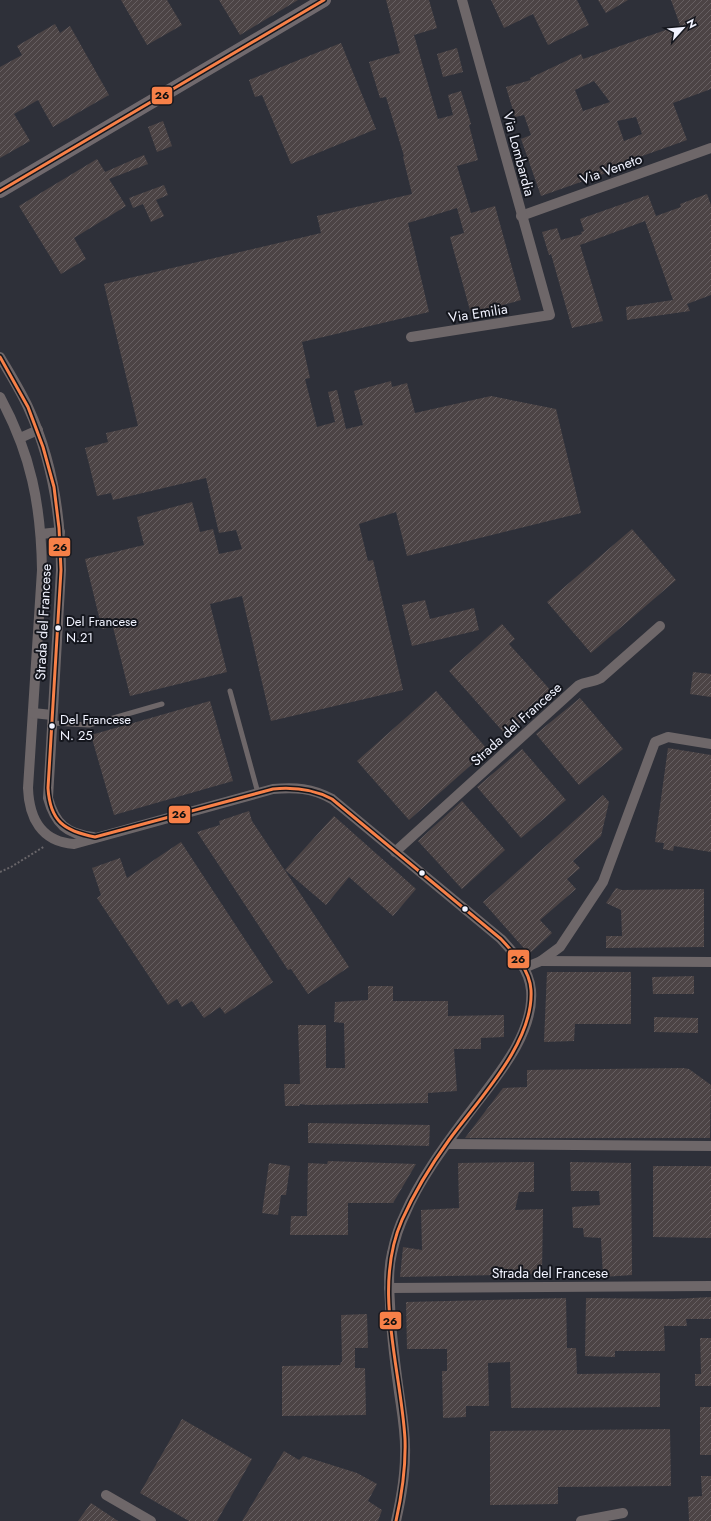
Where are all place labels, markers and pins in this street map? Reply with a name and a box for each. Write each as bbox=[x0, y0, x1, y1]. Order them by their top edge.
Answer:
place label: Del Francese N.21 bbox=[66, 612, 137, 647]
marker: Del Francese N.21 bbox=[53, 623, 63, 633]
place label: Del Francese N. 25 bbox=[60, 710, 131, 745]
marker: Del Francese N. 25 bbox=[47, 721, 57, 731]
unlabelled marker bbox=[417, 868, 427, 878]
unlabelled marker bbox=[460, 904, 470, 914]

